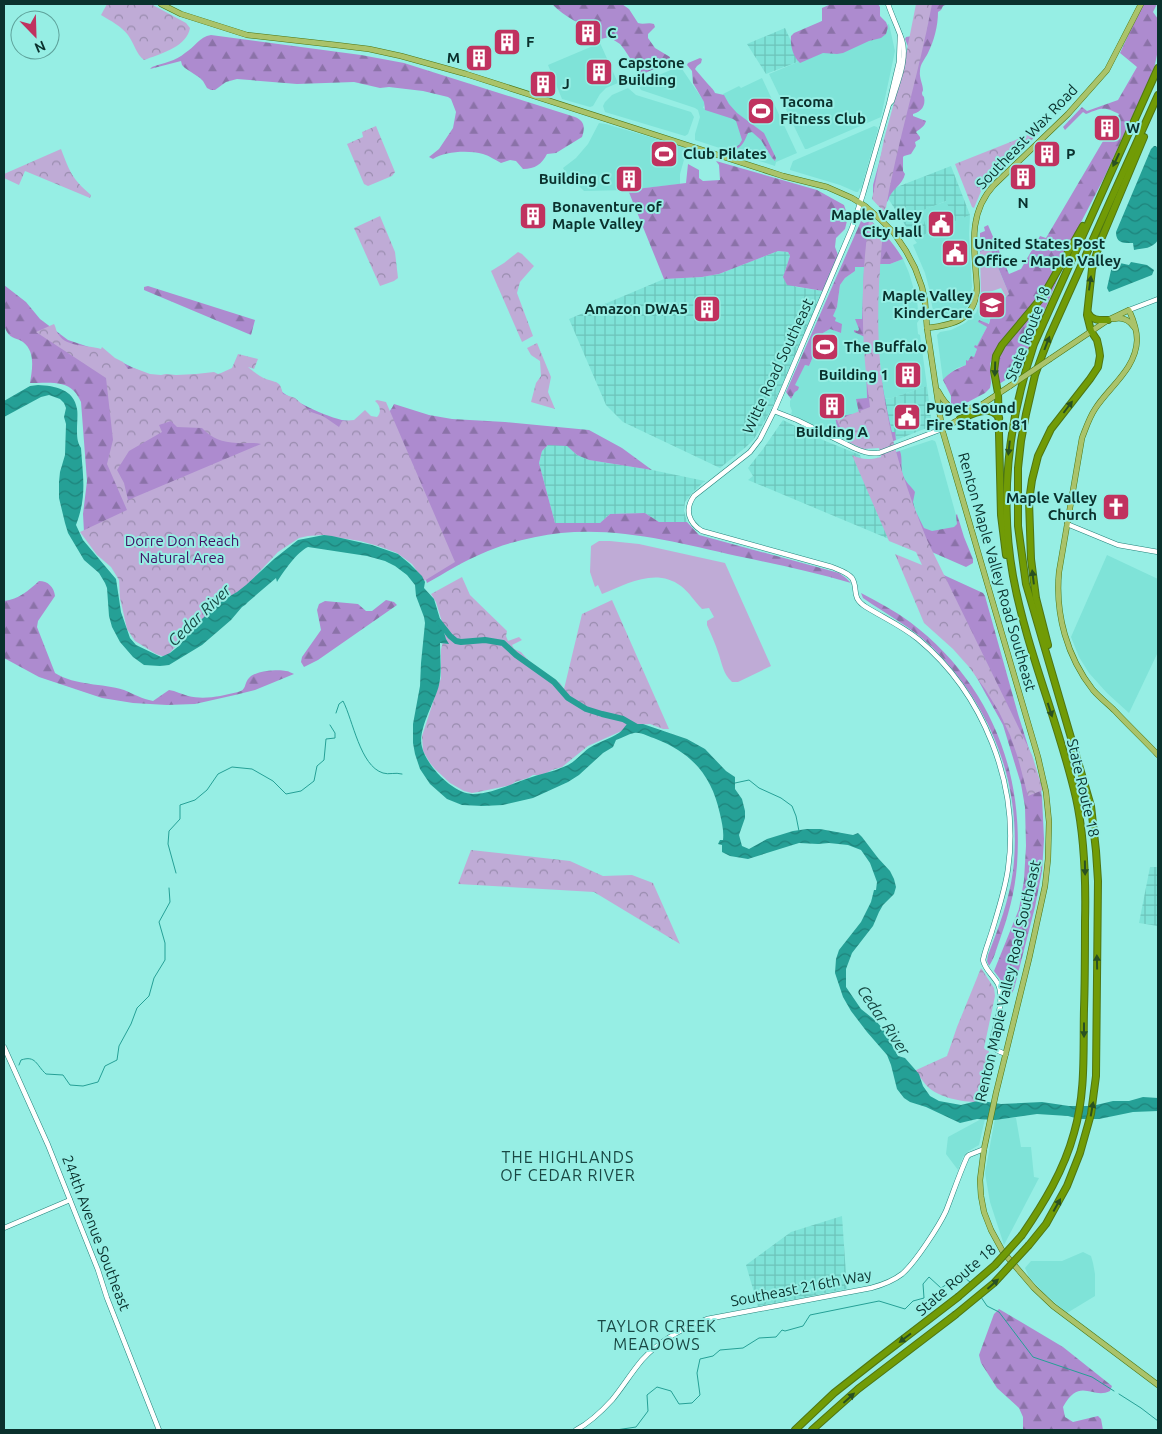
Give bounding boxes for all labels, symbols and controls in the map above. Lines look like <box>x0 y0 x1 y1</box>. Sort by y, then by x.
north arrow <box>10 10 60 60</box>
building icon: C <box>573 18 603 48</box>
place label: C <box>607 24 617 41</box>
building icon: F <box>492 27 522 57</box>
place label: F <box>526 33 534 50</box>
text: N <box>32 38 48 56</box>
building icon: M <box>464 43 494 73</box>
place label: M <box>447 49 460 66</box>
place label: Capstone Building <box>618 54 685 88</box>
building icon: Capstone Building <box>584 57 614 87</box>
building icon: J <box>528 69 558 99</box>
place label: J <box>562 75 570 92</box>
street label: Southeast Wax Road <box>972 81 1081 192</box>
place label: Tacoma Fitness Club <box>780 93 866 127</box>
sports icon: Tacoma Fitness Club <box>746 96 776 126</box>
building icon: W <box>1092 113 1122 143</box>
place label: W <box>1126 119 1140 136</box>
sports icon: Club Pilates <box>649 139 679 169</box>
building icon: P <box>1032 139 1062 169</box>
place label: Club Pilates <box>683 145 767 162</box>
place label: P <box>1066 145 1076 162</box>
one-way arrow <box>1112 153 1120 167</box>
building icon: N <box>1008 162 1038 192</box>
building icon: Building C <box>614 164 644 194</box>
place label: Building C <box>539 170 610 187</box>
place label: N <box>1017 194 1029 211</box>
place label: Bonaventure of Maple Valley <box>552 198 663 232</box>
building icon: Bonaventure of Maple Valley <box>518 201 548 231</box>
place label: Maple Valley City Hall <box>831 206 922 240</box>
public building icon: Maple Valley City Hall <box>926 209 956 239</box>
place label: United States Post Office - Maple Valley <box>974 235 1121 269</box>
public building icon: United States Post Office - Maple Valley <box>940 238 970 268</box>
one-way arrow <box>1087 275 1095 291</box>
street label: State Route 18 <box>1002 284 1053 384</box>
place label: Maple Valley KinderCare <box>882 287 973 321</box>
school or university icon: Maple Valley KinderCare <box>977 290 1007 320</box>
building icon: Amazon DWA5 <box>692 294 722 324</box>
street label: Witte Road Southeast <box>739 295 816 436</box>
place label: Amazon DWA5 <box>584 300 688 317</box>
sports icon: The Buffalo <box>810 332 840 362</box>
one-way arrow <box>1043 335 1051 350</box>
place label: The Buffalo <box>844 338 927 355</box>
building icon: Building 1 <box>893 360 923 390</box>
one-way arrow <box>990 361 998 377</box>
place label: Building 1 <box>819 366 889 383</box>
building icon: Building A <box>817 391 847 421</box>
place label: Puget Sound Fire Station 81 <box>926 399 1029 433</box>
one-way arrow <box>1063 400 1073 414</box>
public building icon: Puget Sound Fire Station 81 <box>892 402 922 432</box>
place label: Building A <box>796 423 869 440</box>
one-way arrow <box>1005 440 1013 456</box>
street label: Renton Maple Valley Road Southeast <box>955 450 1040 693</box>
place label: Maple Valley Church <box>1006 489 1097 523</box>
church icon: Maple Valley Church <box>1101 492 1131 522</box>
park label: Dorre Don Reach Natural Area <box>125 532 239 566</box>
one-way arrow <box>1029 568 1037 584</box>
water label: Cedar River <box>164 580 235 649</box>
one-way arrow <box>1047 702 1055 717</box>
street label: State Route 18 <box>1064 737 1103 839</box>
street label: Renton Maple Valley Road Southeast <box>971 858 1044 1104</box>
one-way arrow <box>1081 860 1089 876</box>
one-way arrow <box>1093 954 1101 970</box>
water label: Cedar River <box>854 982 914 1059</box>
one-way arrow <box>1080 1022 1088 1038</box>
one-way arrow <box>1088 1100 1096 1116</box>
district label: THE HIGHLANDS OF CEDAR RIVER <box>500 1148 636 1184</box>
street label: 244th Avenue Southeast <box>59 1153 134 1313</box>
one-way arrow <box>1053 1198 1061 1213</box>
street label: State Route 18 <box>912 1240 999 1319</box>
street label: Southeast 216th Way <box>729 1265 873 1310</box>
one-way arrow <box>986 1278 998 1290</box>
district label: TAYLOR CREEK MEADOWS <box>597 1317 717 1353</box>
one-way arrow <box>899 1332 912 1343</box>
one-way arrow <box>842 1392 855 1403</box>

